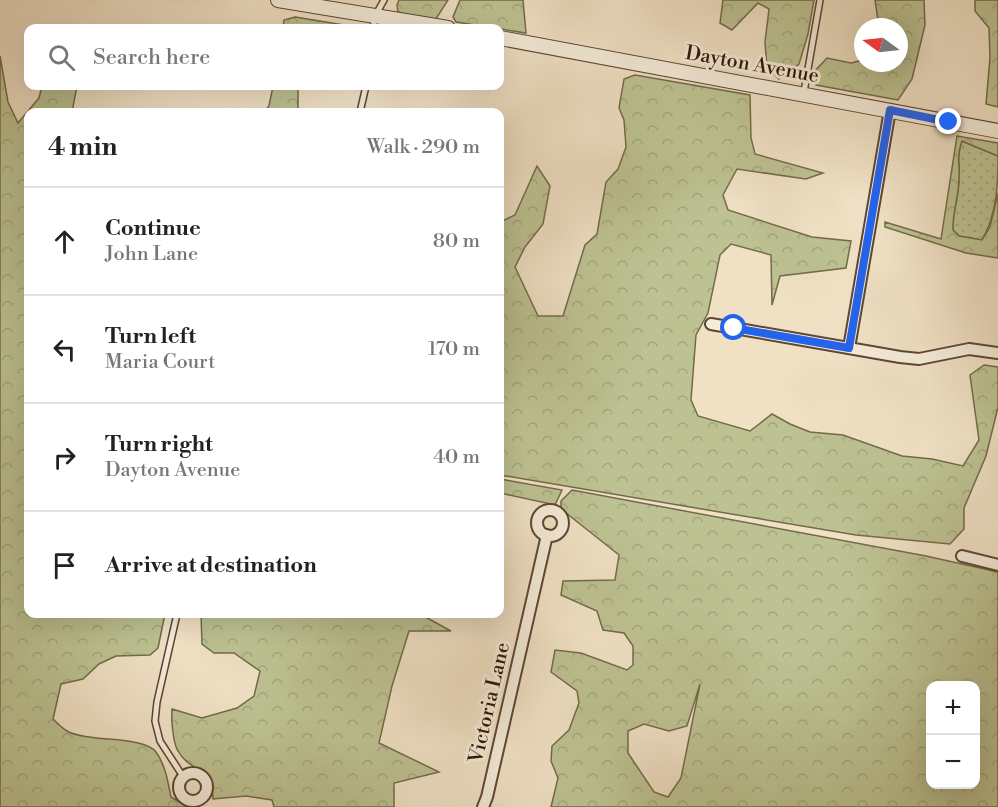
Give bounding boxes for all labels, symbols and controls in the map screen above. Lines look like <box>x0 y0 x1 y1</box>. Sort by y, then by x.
north arrow <box>854 18 908 72</box>
search box <box>24 24 504 90</box>
icon: search <box>45 41 78 74</box>
street label: Dayton Avenue <box>683 41 821 89</box>
text: Search here <box>93 44 210 71</box>
route end <box>935 108 961 134</box>
text: 4 min <box>48 131 118 163</box>
text: Walk · 290 m <box>367 135 480 160</box>
text: Continue <box>105 215 201 242</box>
icon: ahead <box>48 225 81 258</box>
text: 80 m <box>433 229 480 254</box>
text: John Lane <box>105 242 198 267</box>
route start <box>720 314 746 340</box>
text: Turn left <box>105 323 196 350</box>
icon: left <box>48 333 81 366</box>
text: 170 m <box>428 337 480 362</box>
text: Maria Court <box>105 350 215 375</box>
text: Turn right <box>105 431 213 458</box>
icon: right <box>48 441 81 474</box>
text: 40 m <box>433 445 480 470</box>
text: Dayton Avenue <box>105 458 240 483</box>
icon: arrive <box>48 549 81 582</box>
text: Arrive at destination <box>105 552 317 579</box>
street label: Victoria Lane <box>464 640 516 767</box>
map controls <box>926 681 980 789</box>
button: + <box>926 681 980 735</box>
button: − <box>926 735 980 789</box>

